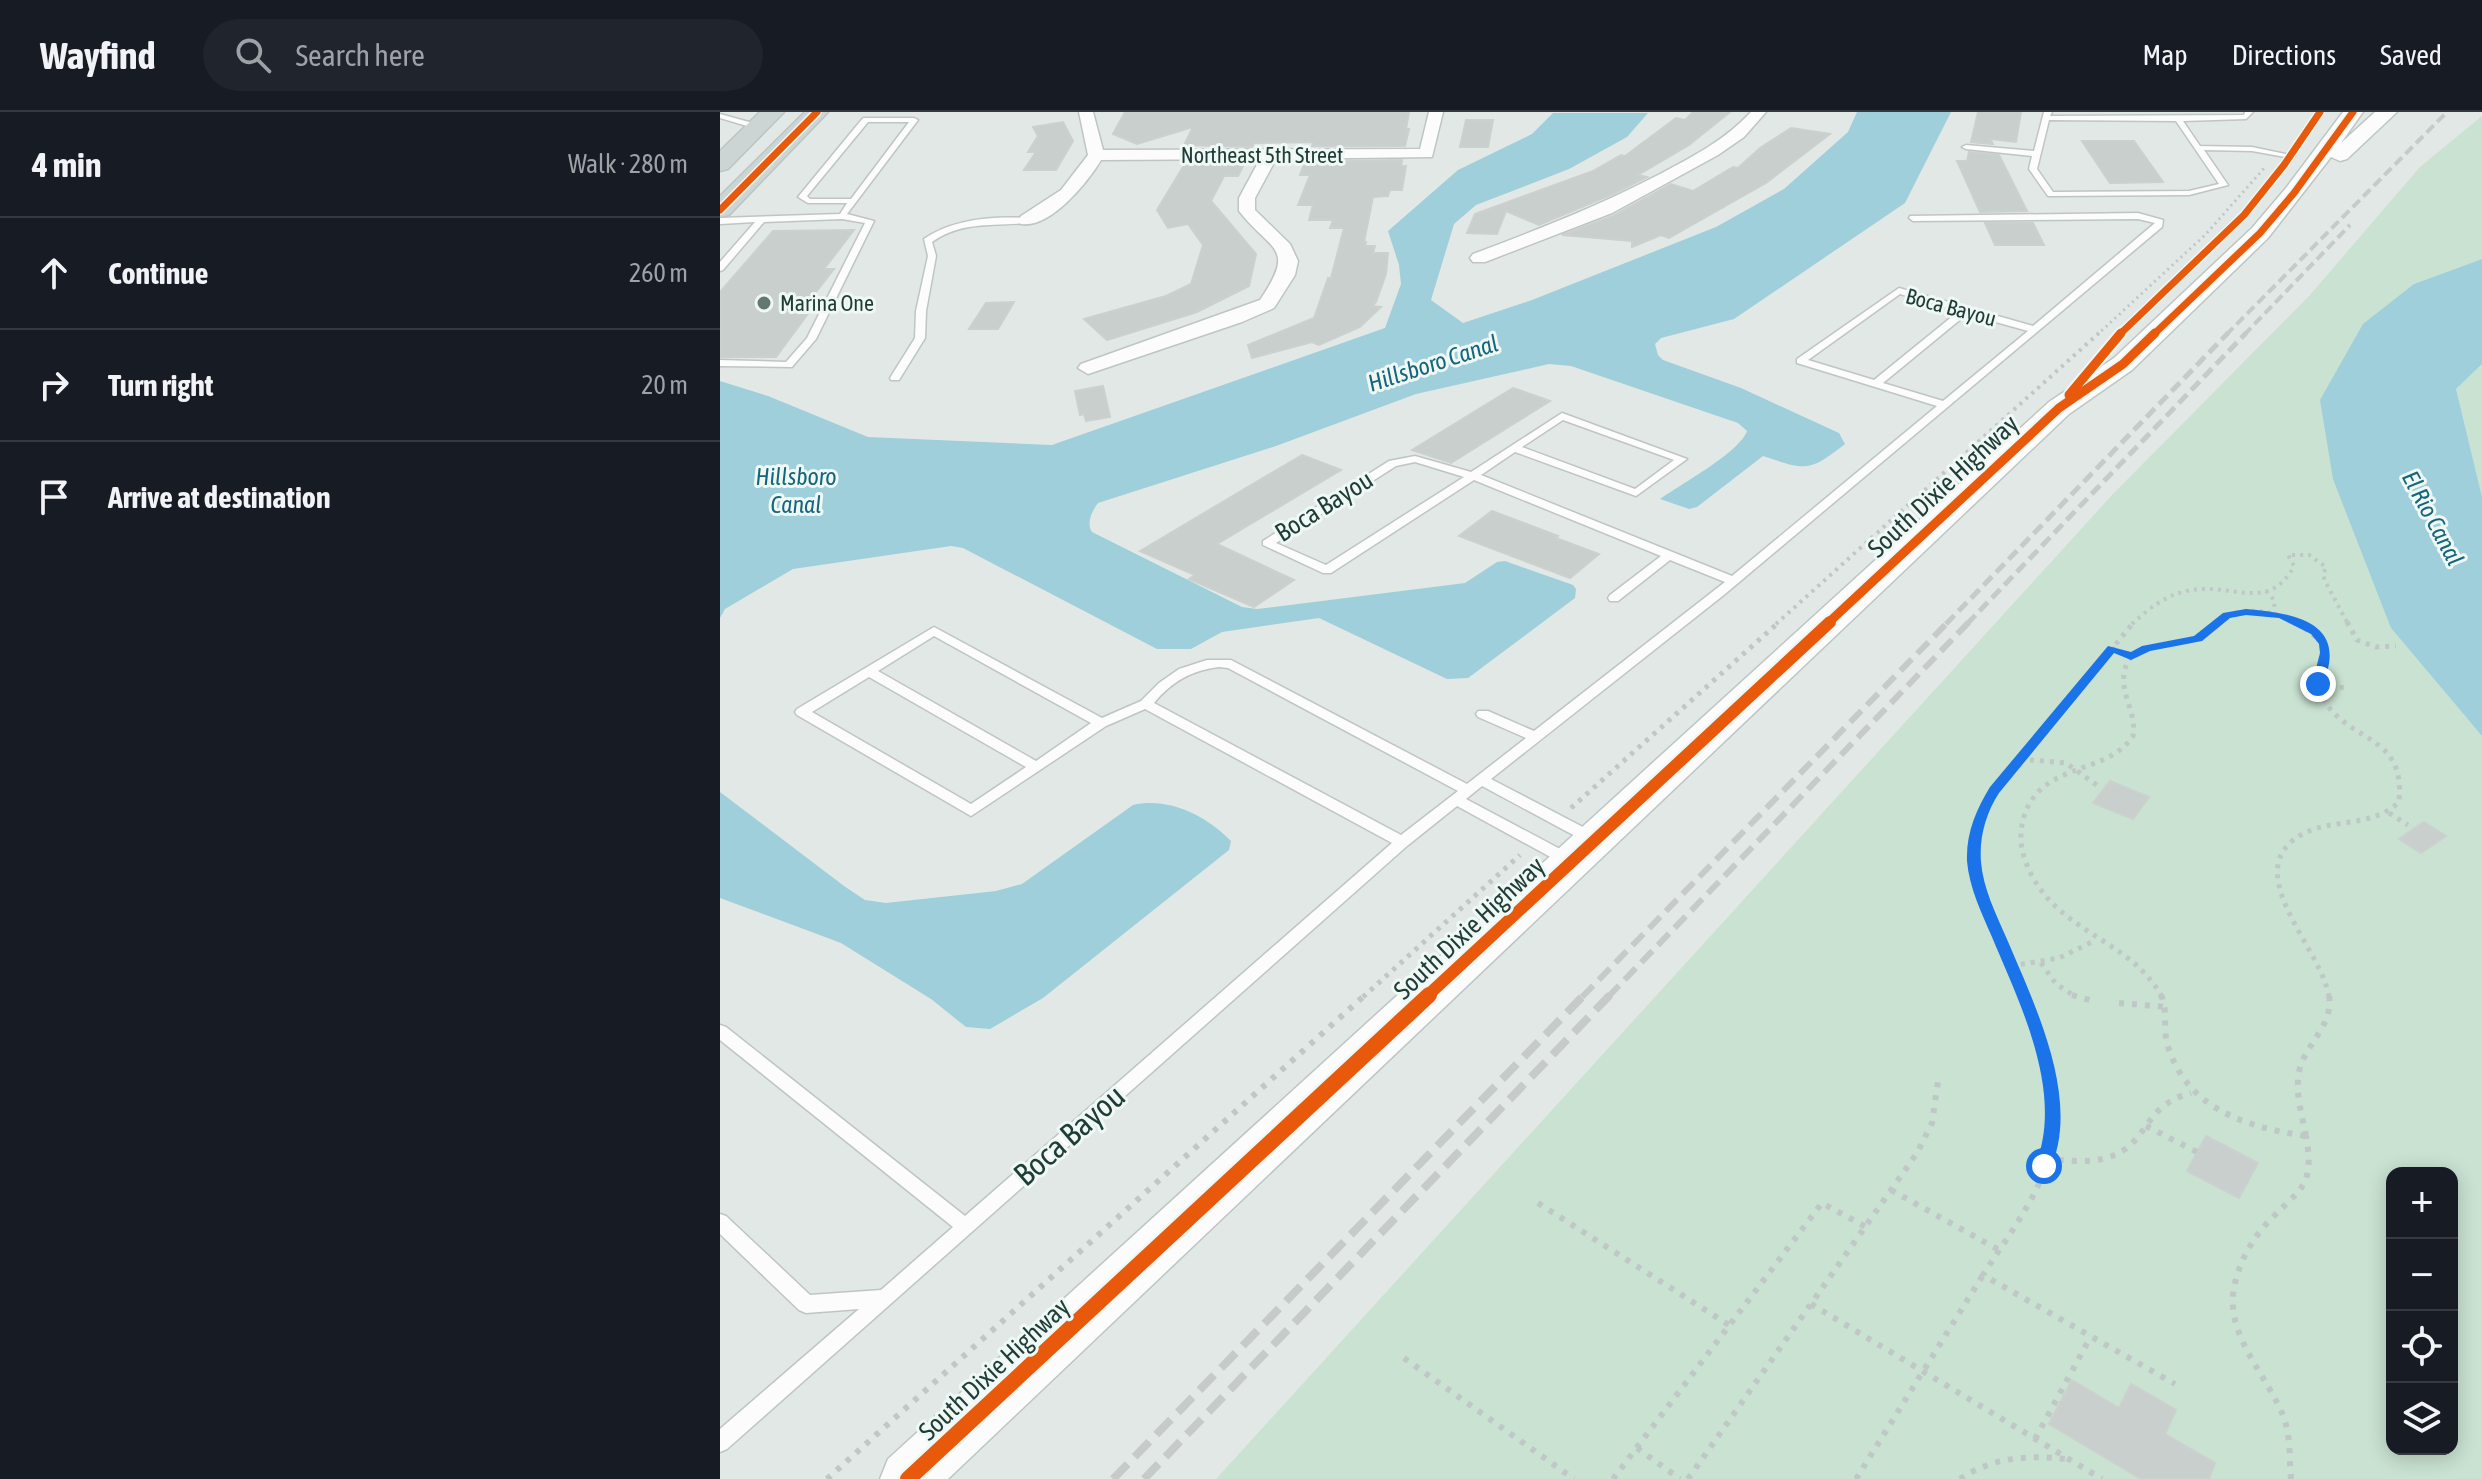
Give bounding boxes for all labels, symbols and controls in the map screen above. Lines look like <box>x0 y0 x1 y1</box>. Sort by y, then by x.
search box <box>203 19 763 91</box>
icon: search <box>231 33 275 77</box>
text: Wayfind <box>40 34 155 77</box>
text: Search here <box>295 38 425 72</box>
text: Map <box>2143 39 2188 71</box>
text: Directions <box>2232 39 2336 71</box>
text: Saved <box>2380 39 2442 71</box>
street label: Northeast 5th Street <box>1181 142 1343 168</box>
text: 4 min <box>32 145 101 184</box>
text: Walk · 280 m <box>568 149 688 179</box>
icon: ahead <box>32 251 76 295</box>
text: Continue <box>108 256 208 290</box>
text: 260 m <box>629 258 688 288</box>
street label: Boca Bayou <box>1903 282 1999 332</box>
place label: Marina One <box>780 290 874 316</box>
marker: Marina One <box>755 294 773 312</box>
water label: Hillsboro Canal <box>1364 329 1502 397</box>
icon: right <box>32 363 76 407</box>
text: Turn right <box>108 368 214 402</box>
text: 20 m <box>641 370 688 400</box>
street label: South Dixie Highway <box>1862 408 2025 563</box>
water label: Hillsboro Canal <box>756 463 836 518</box>
street label: Boca Bayou <box>1270 464 1378 548</box>
water label: El Rio Canal <box>2397 466 2469 570</box>
icon: arrive <box>32 475 76 519</box>
text: Arrive at destination <box>108 480 330 514</box>
route end <box>2300 666 2336 702</box>
street label: South Dixie Highway <box>1388 850 1551 1005</box>
street label: Boca Bayou <box>1006 1077 1132 1193</box>
route start <box>2026 1148 2062 1184</box>
map controls <box>2386 1167 2458 1455</box>
button: + <box>2386 1167 2458 1239</box>
button: − <box>2386 1239 2458 1311</box>
street label: South Dixie Highway <box>913 1291 1076 1446</box>
button: locate <box>2386 1311 2458 1383</box>
button: layers <box>2386 1383 2458 1455</box>

